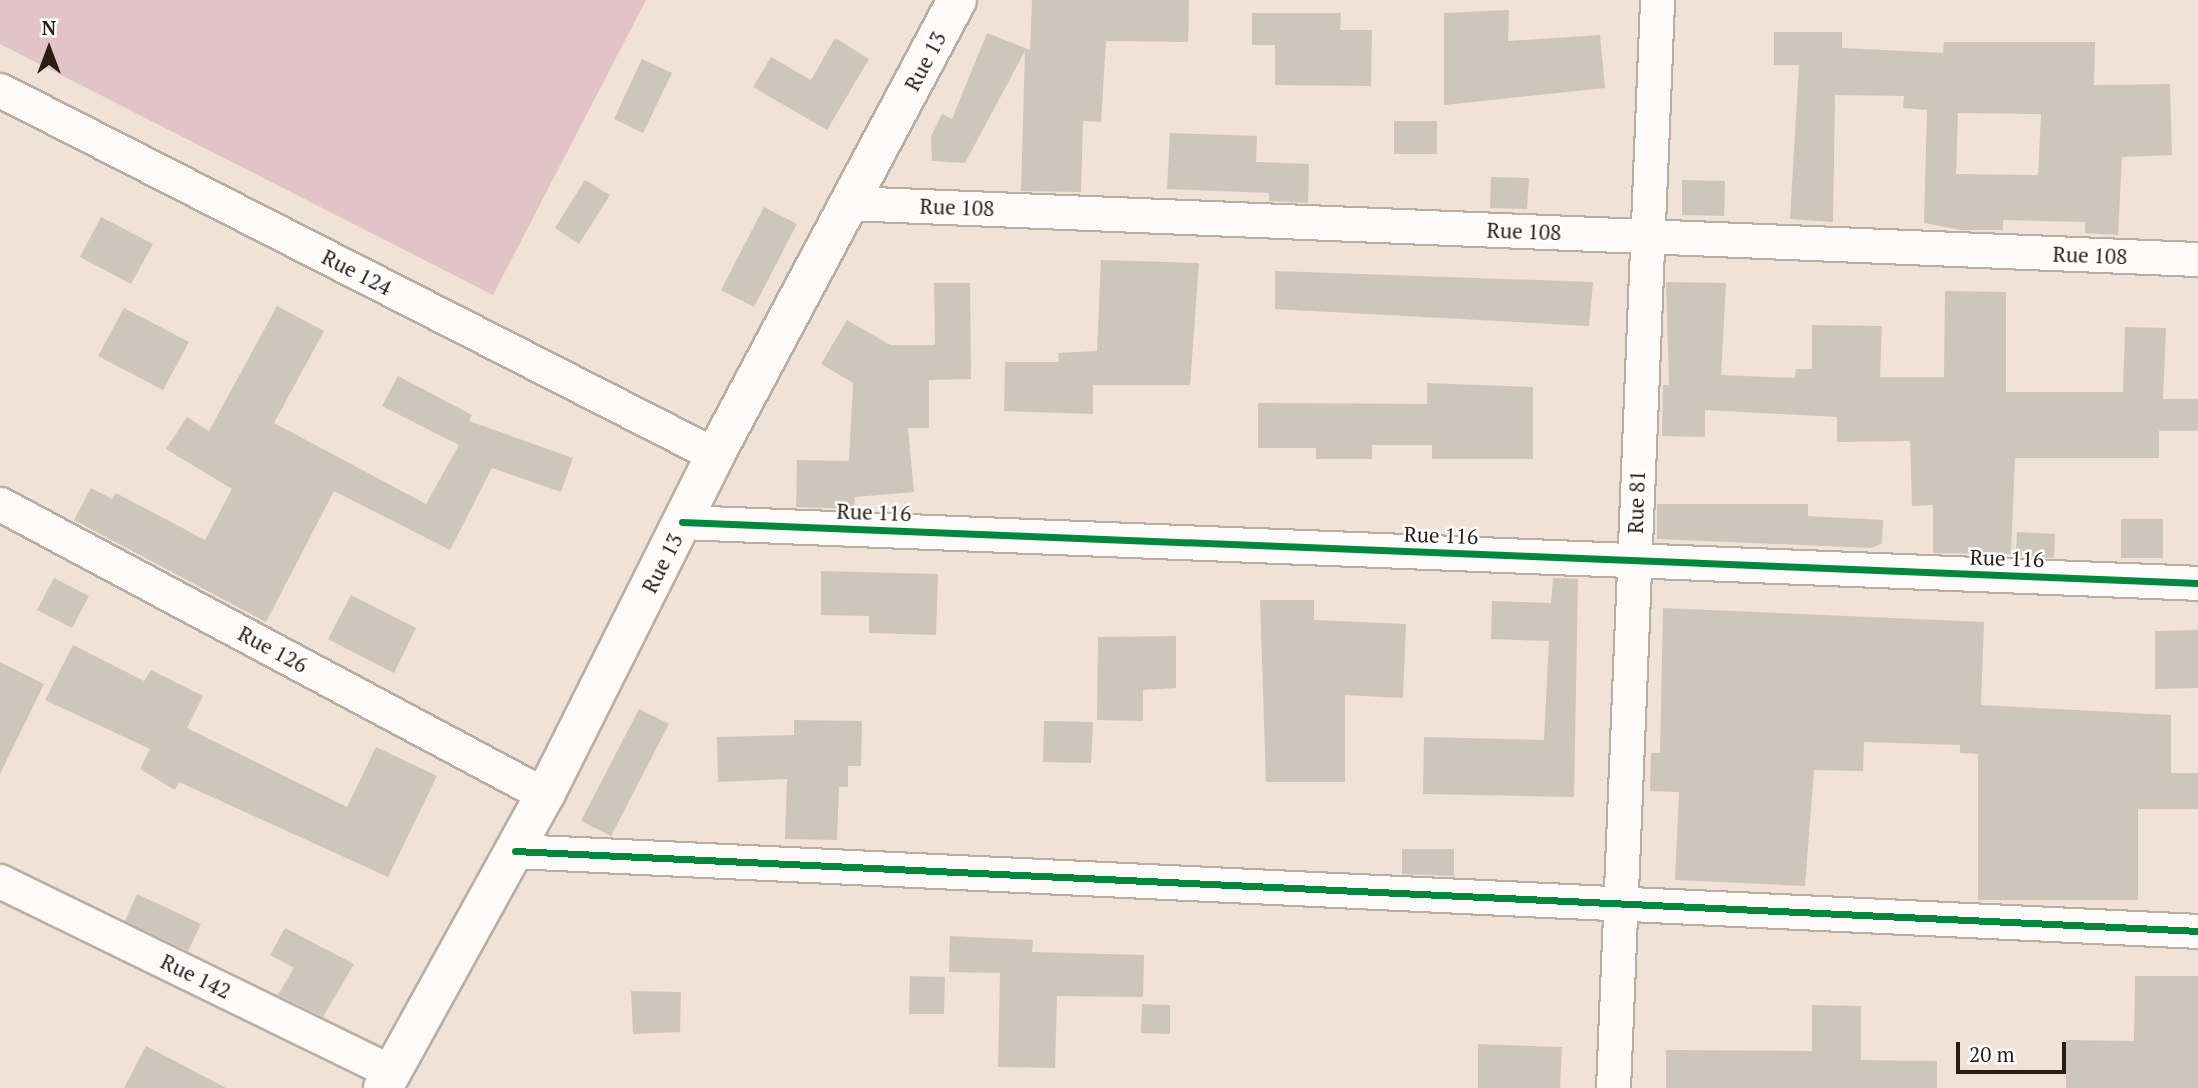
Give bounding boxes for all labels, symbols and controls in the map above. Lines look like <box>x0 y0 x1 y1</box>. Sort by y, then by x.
north arrow <box>14 14 84 84</box>
text: N <box>42 15 56 40</box>
street label: Rue 13 <box>899 27 951 95</box>
street label: Rue 108 <box>919 193 995 221</box>
street label: Rue 108 <box>1486 217 1562 245</box>
street label: Rue 108 <box>2052 241 2128 269</box>
street label: Rue 124 <box>318 244 396 300</box>
street label: Rue 81 <box>1622 470 1650 534</box>
street label: Rue 116 <box>836 498 912 526</box>
street label: Rue 116 <box>1403 521 1479 549</box>
street label: Rue 13 <box>636 529 688 597</box>
street label: Rue 116 <box>1969 544 2045 572</box>
street label: Rue 126 <box>234 620 312 678</box>
street label: Rue 142 <box>157 948 235 1004</box>
scale bar <box>1960 1028 2070 1072</box>
text: 20 m <box>1969 1040 2015 1068</box>

